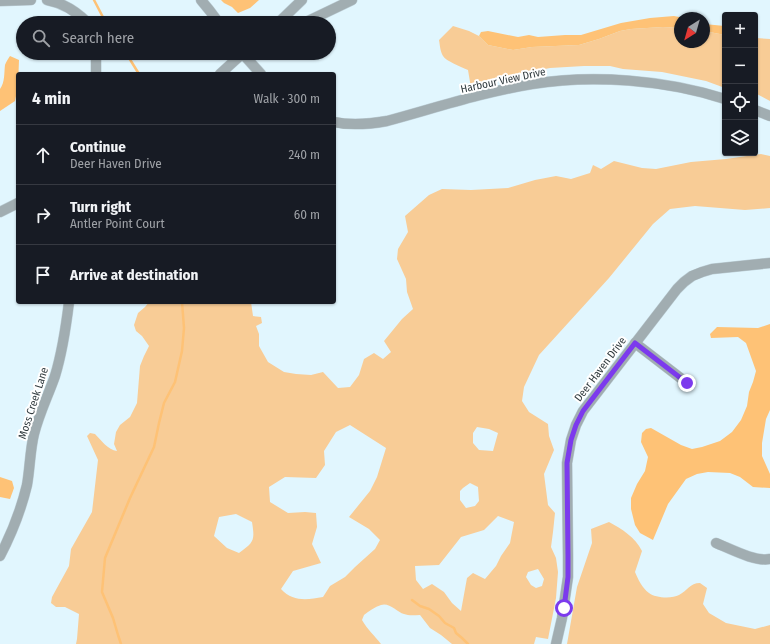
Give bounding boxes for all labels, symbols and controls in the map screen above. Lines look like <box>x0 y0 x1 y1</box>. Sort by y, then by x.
north arrow <box>674 12 710 48</box>
map controls <box>722 12 758 156</box>
button: + <box>722 12 758 48</box>
search box <box>16 16 336 60</box>
icon: search <box>30 27 52 49</box>
text: Search here <box>62 29 134 47</box>
button: − <box>722 48 758 84</box>
street label: Harbour View Drive <box>459 65 547 96</box>
button: locate <box>722 84 758 120</box>
text: 4 min <box>32 88 71 109</box>
text: Walk · 300 m <box>254 91 320 106</box>
button: layers <box>722 120 758 156</box>
text: Continue <box>70 138 126 156</box>
icon: ahead <box>32 144 54 166</box>
text: 240 m <box>288 147 320 162</box>
text: Deer Haven Drive <box>70 156 162 171</box>
text: Turn right <box>70 198 131 216</box>
icon: right <box>32 204 54 226</box>
text: 60 m <box>294 207 320 222</box>
text: Antler Point Court <box>70 216 165 231</box>
icon: arrive <box>32 264 54 286</box>
text: Arrive at destination <box>70 266 198 284</box>
street label: Deer Haven Drive <box>572 334 629 404</box>
street label: Moss Creek Lane <box>16 366 51 441</box>
route end <box>678 374 696 392</box>
route start <box>555 599 573 617</box>

